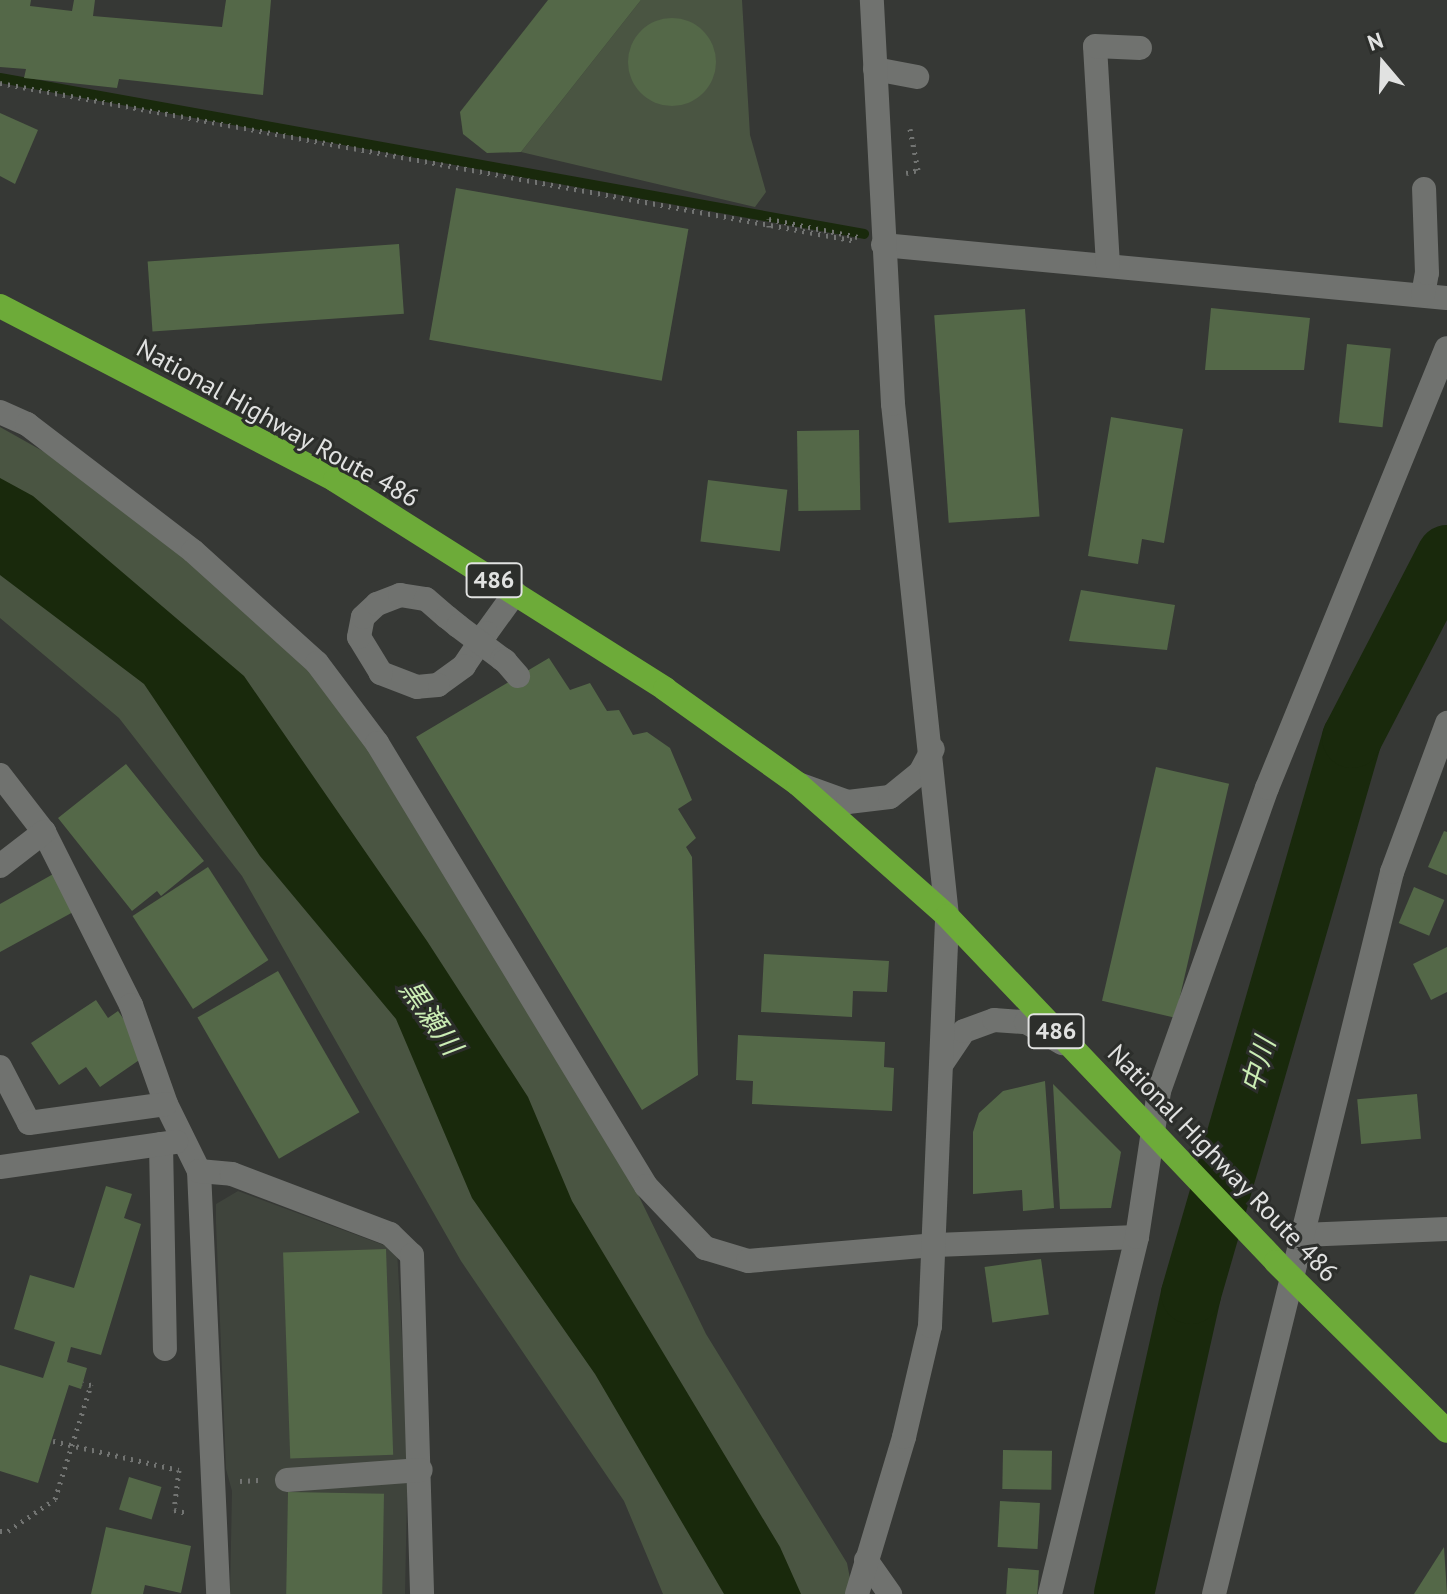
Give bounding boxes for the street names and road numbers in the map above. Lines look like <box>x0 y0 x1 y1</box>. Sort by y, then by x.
street label: National Highway Route 486 <box>131 332 425 514</box>
road number: 486 <box>464 560 524 600</box>
road number: 486 <box>1026 1011 1086 1051</box>
street label: National Highway Route 486 <box>1101 1037 1345 1289</box>

